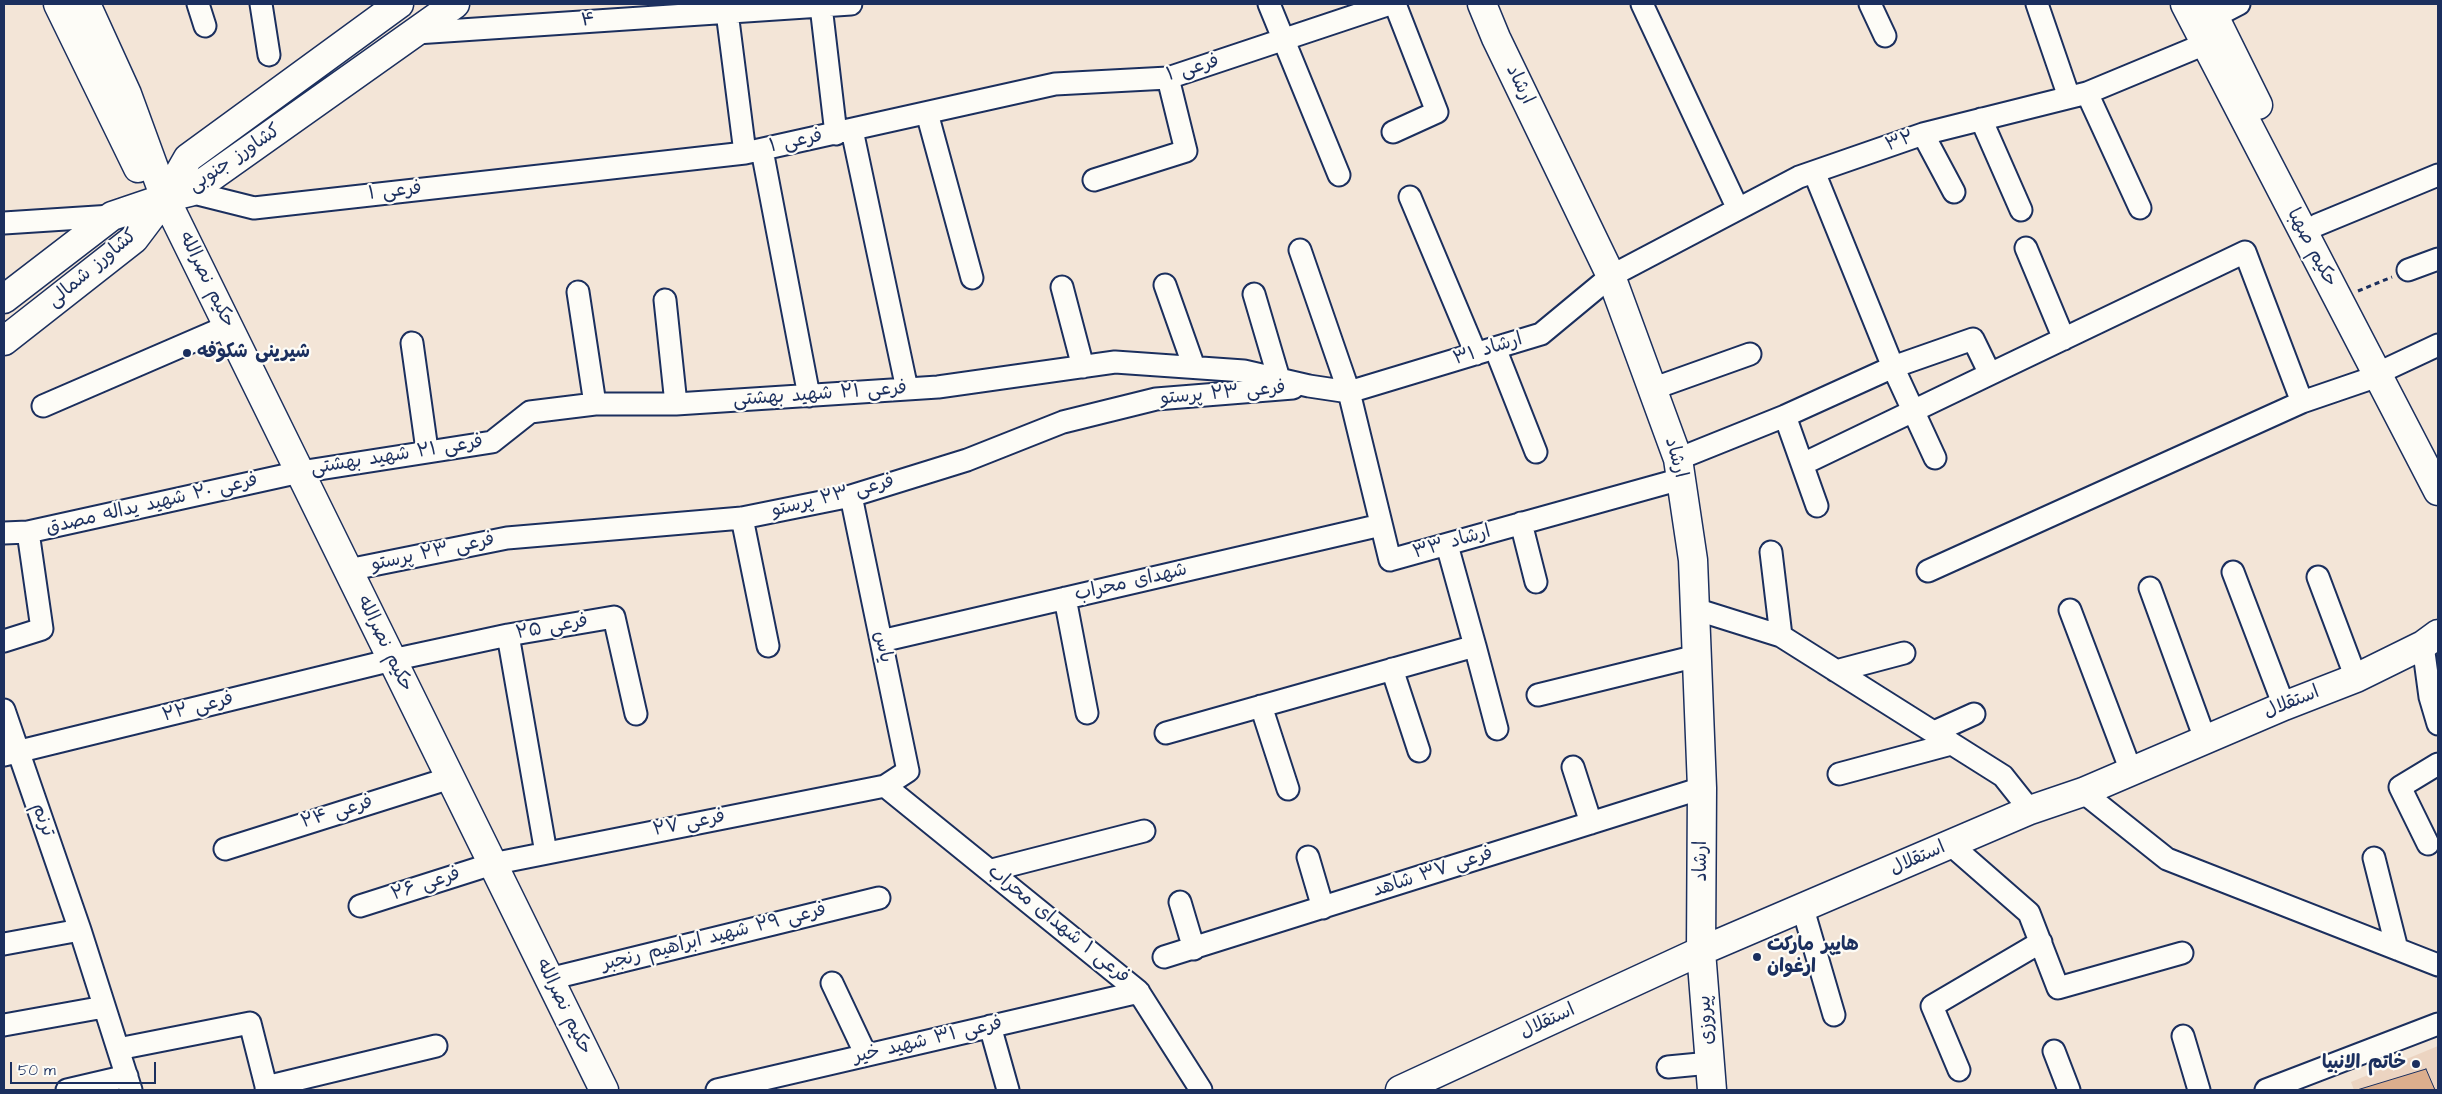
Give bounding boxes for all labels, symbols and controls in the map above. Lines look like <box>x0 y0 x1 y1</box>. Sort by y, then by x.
street label: ۴ <box>580 9 596 33</box>
street label: فرعی ۱ <box>1164 51 1222 87</box>
street label: ارشاد <box>1500 62 1538 108</box>
street label: کشاورز جنوبی <box>185 120 285 198</box>
street label: فرعی ۱ <box>767 125 825 159</box>
street label: ۳۲ <box>1883 127 1917 157</box>
street label: فرعی ۱ <box>367 178 423 206</box>
street label: حکیم صهبا <box>2281 205 2341 291</box>
street label: کشاورز شمالی <box>44 225 142 313</box>
street label: حکیم نصرالله <box>173 228 239 332</box>
street label: ارشاد ۳۱ <box>1451 329 1525 371</box>
place label: شیرینی شکوفه <box>197 342 310 364</box>
marker: شیرینی شکوفه <box>181 347 193 359</box>
street label: فرعی ۲۳ پرستو <box>1159 377 1287 411</box>
street label: فرعی ۲۱ شهید بهشتی <box>732 378 908 412</box>
street label: فرعی ۲۱ شهید بهشتی <box>309 431 485 481</box>
street label: ارشاد <box>1659 435 1691 481</box>
street label: فرعی ۲۰ شهید یداله مصدق <box>44 470 260 540</box>
street label: فرعی ۲۳ پرستو <box>769 471 897 523</box>
street label: ارشاد ۳۳ <box>1411 521 1493 565</box>
street label: فرعی ۲۳ پرستو <box>369 529 497 577</box>
street label: شهدای محراب <box>1072 559 1190 607</box>
street label: حکیم نصرالله <box>351 592 417 696</box>
street label: فرعی ۲۵ <box>514 610 590 646</box>
street label: یاس <box>868 629 896 665</box>
street label: استقلال <box>2261 682 2323 724</box>
street label: فرعی ۲۲ <box>160 688 236 728</box>
street label: فرعی ۲۴ <box>298 791 376 835</box>
street label: ترنم <box>26 800 58 840</box>
street label: فرعی ۲۷ <box>651 806 727 842</box>
street label: استقلال <box>1887 837 1949 881</box>
street label: ارشاد <box>1691 841 1713 881</box>
street label: فرعی ۳۷ شاهد <box>1370 843 1496 903</box>
street label: فرعی ۱ شهدای محراب <box>982 861 1134 989</box>
street label: فرعی ۲۶ <box>389 863 463 907</box>
street label: فرعی ۲۹ شهید ابراهیم رنجبر <box>599 899 829 977</box>
place label: هایپر مارکت ارغوان <box>1767 935 1859 979</box>
marker: هایپر مارکت ارغوان <box>1751 951 1763 963</box>
street label: حکیم نصرالله <box>530 955 596 1059</box>
street label: پیروزی <box>1694 994 1720 1046</box>
street label: استقلال <box>1517 999 1579 1045</box>
street label: فرعی ۳۱ شهید خیر <box>851 1013 1005 1069</box>
scale bar <box>12 1052 159 1084</box>
place label: خاتم الانبیا <box>2322 1053 2406 1075</box>
marker: خاتم الانبیا <box>2410 1058 2422 1070</box>
text: 50 m <box>18 1060 56 1081</box>

